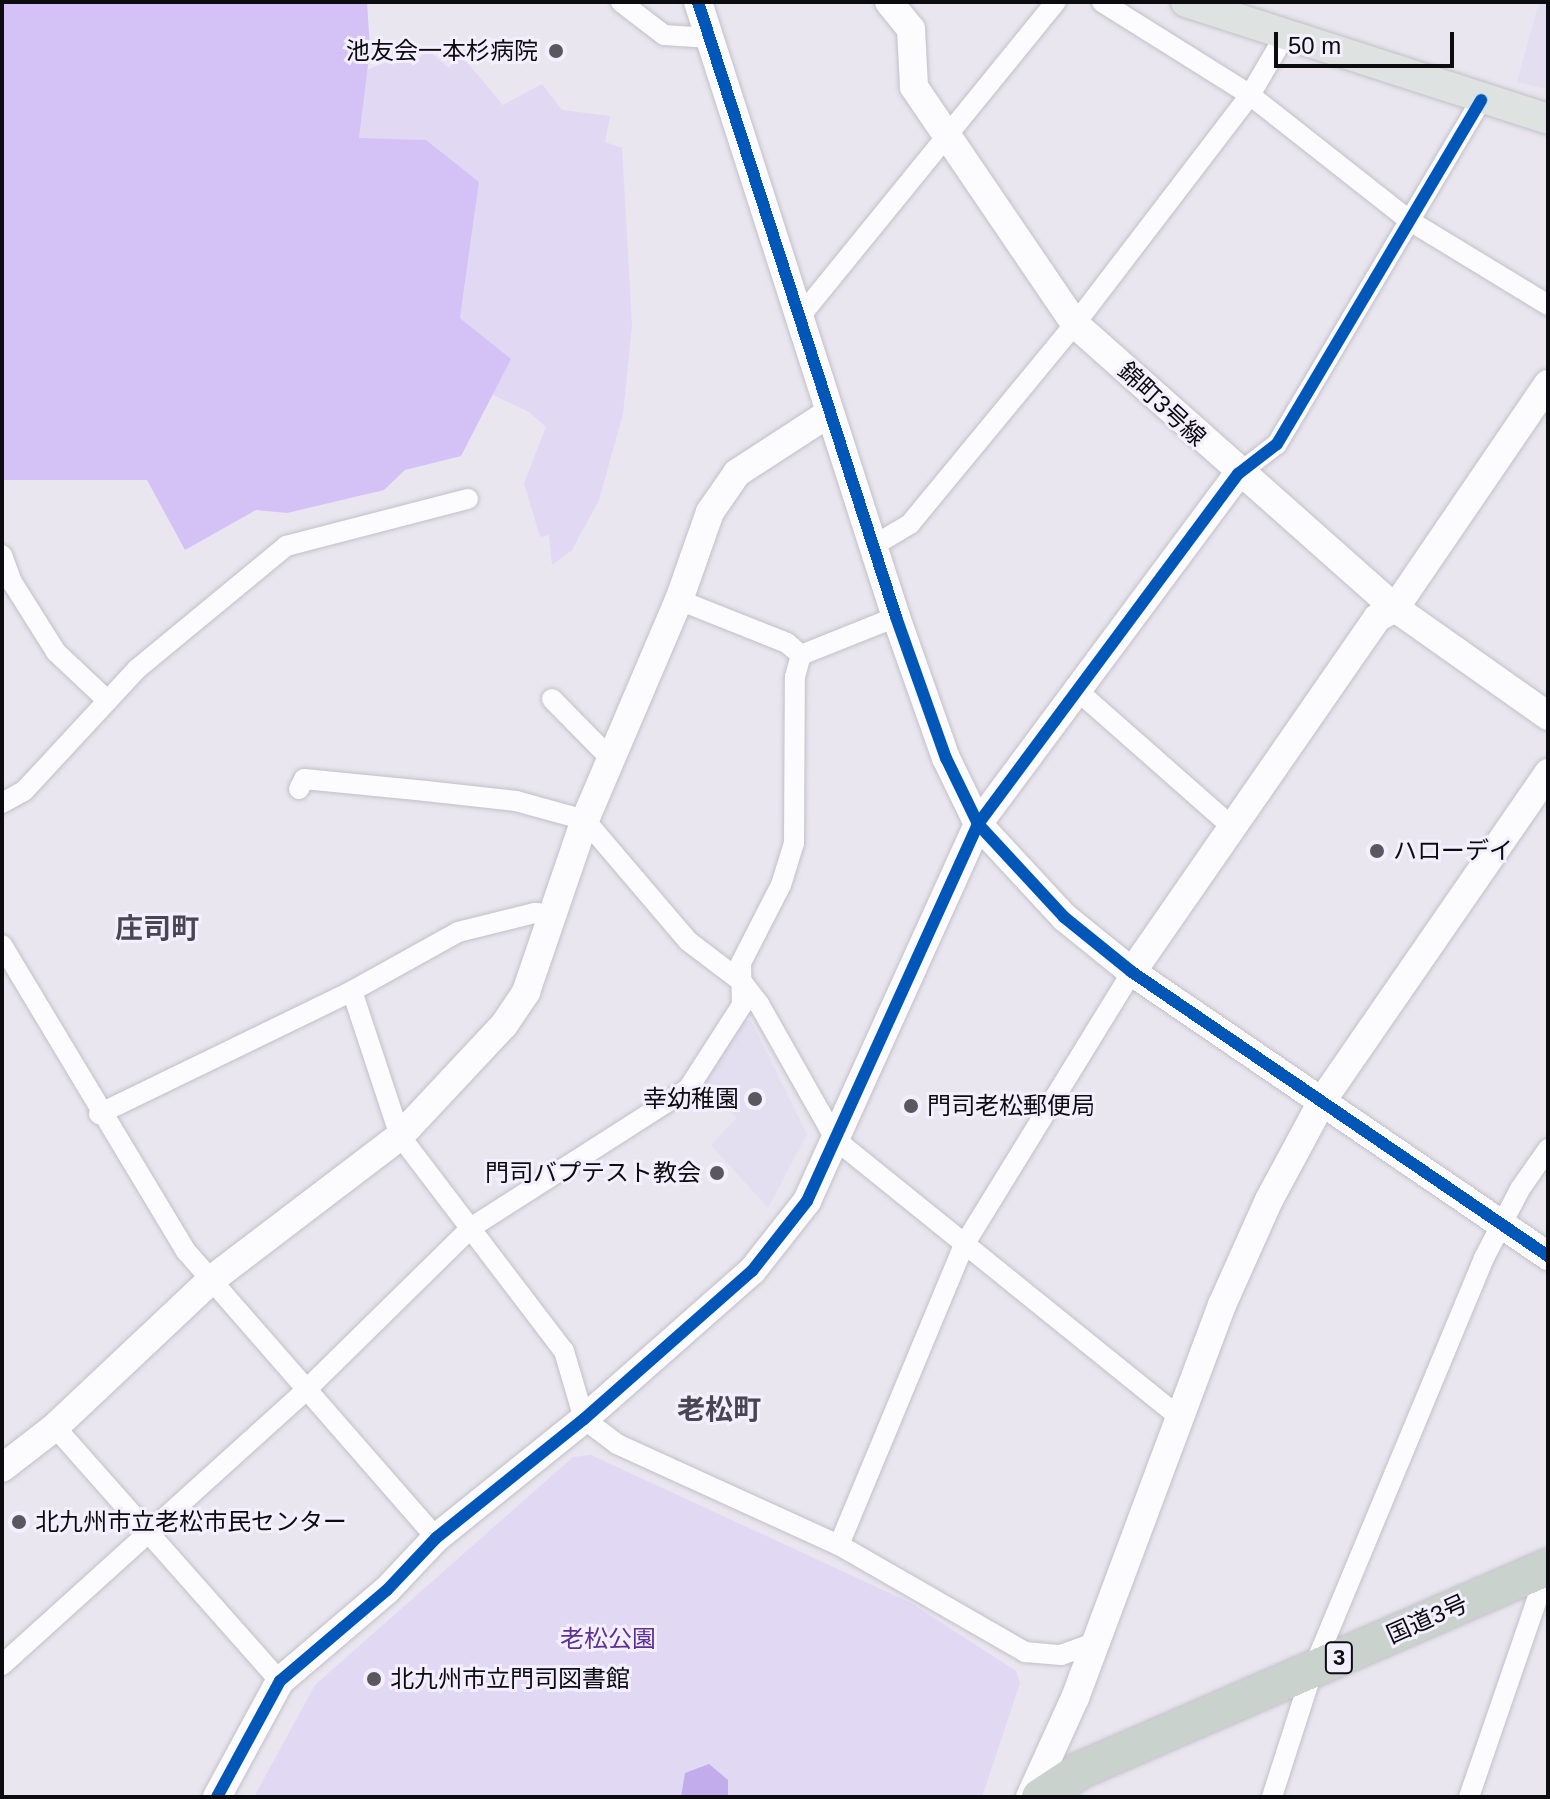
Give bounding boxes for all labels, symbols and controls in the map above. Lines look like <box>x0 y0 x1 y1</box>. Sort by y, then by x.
scale bar <box>1278 16 1458 66</box>
text: 50 m <box>1288 32 1341 59</box>
place label: 池友会一本杉病院 <box>346 37 538 65</box>
marker: 池友会一本杉病院 <box>545 40 567 62</box>
street label: 錦町3号線 <box>1112 356 1212 452</box>
place label: ハローデイ <box>1393 837 1513 865</box>
marker: ハローデイ <box>1368 842 1386 860</box>
district label: 庄司町 <box>115 912 199 946</box>
place label: 幸幼稚園 <box>643 1085 739 1113</box>
marker: 幸幼稚園 <box>746 1090 764 1108</box>
place label: 門司老松郵便局 <box>927 1092 1095 1120</box>
marker: 門司老松郵便局 <box>902 1097 920 1115</box>
place label: 門司バプテスト教会 <box>485 1159 701 1187</box>
marker: 門司バプテスト教会 <box>708 1164 726 1182</box>
district label: 老松町 <box>677 1393 761 1427</box>
place label: 北九州市立老松市民センター <box>35 1508 347 1536</box>
marker: 北九州市立老松市民センター <box>10 1513 28 1531</box>
street label: 国道3号 <box>1382 1588 1472 1650</box>
park label: 老松公園 <box>560 1625 656 1653</box>
road number: 3 <box>1323 1640 1355 1676</box>
place label: 北九州市立門司図書館 <box>390 1665 630 1693</box>
marker: 北九州市立門司図書館 <box>365 1670 383 1688</box>

